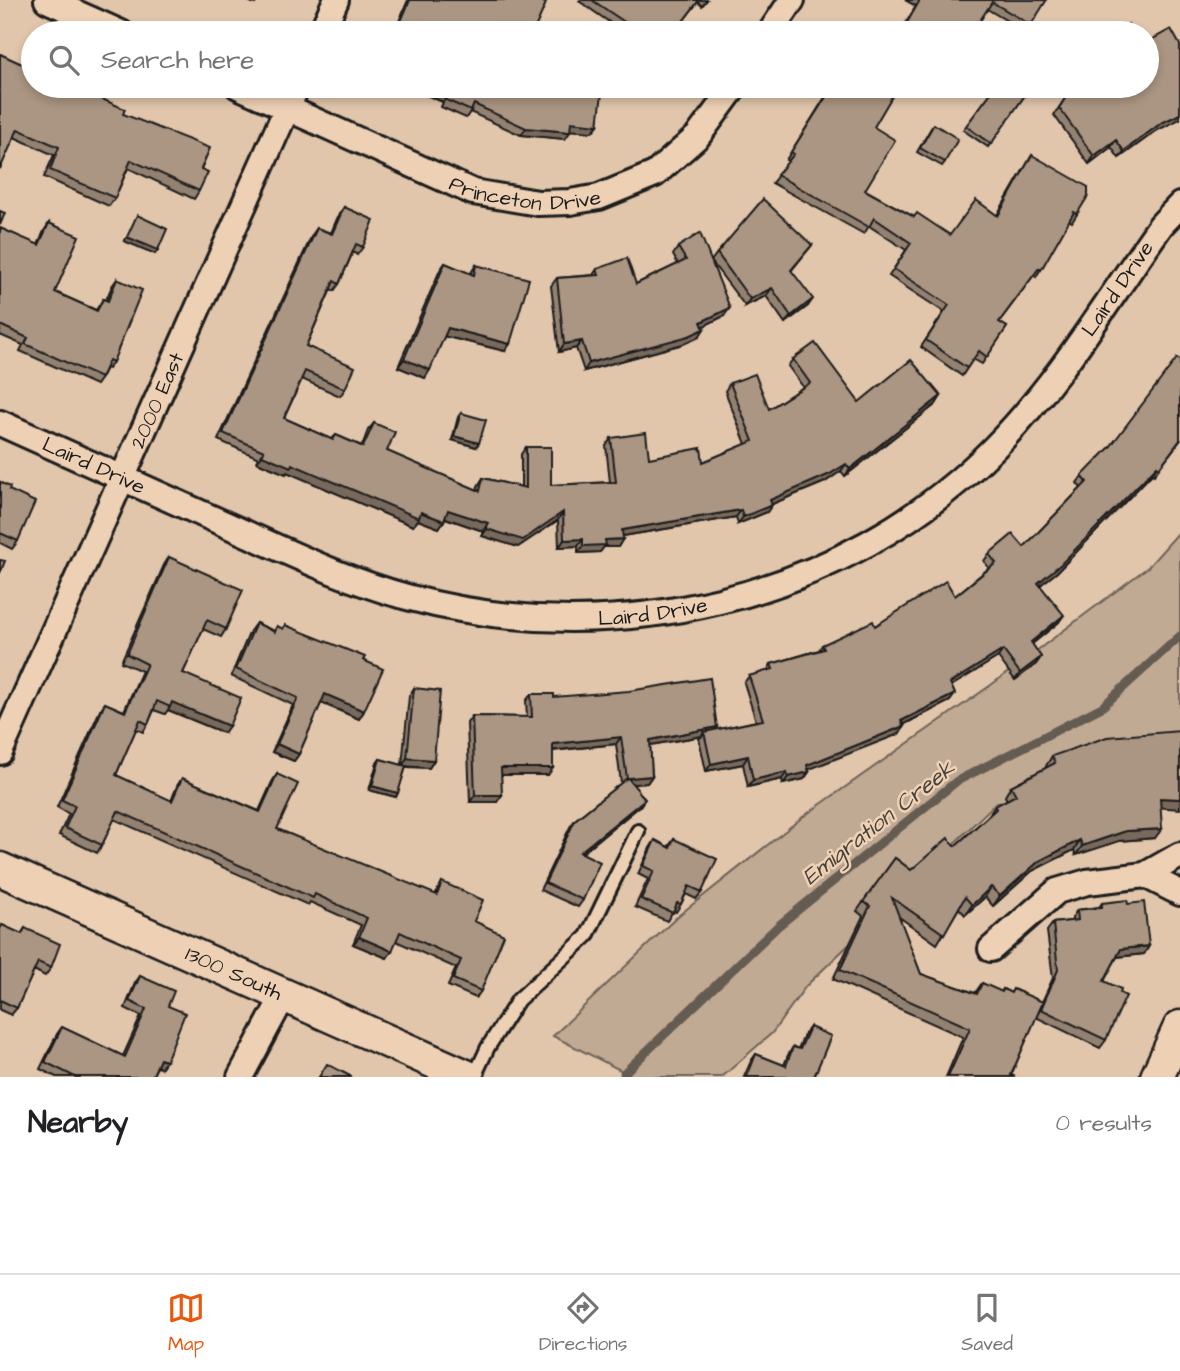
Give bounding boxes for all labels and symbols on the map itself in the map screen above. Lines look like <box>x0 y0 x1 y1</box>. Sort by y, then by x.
street label: Princeton Drive <box>445 169 603 218</box>
street label: Laird Drive <box>1075 235 1161 342</box>
street label: 2000 East <box>123 347 192 453</box>
street label: Laird Drive <box>38 430 150 501</box>
street label: Laird Drive <box>597 590 710 633</box>
water label: Emigration Creek <box>796 752 963 893</box>
street label: 1300 South <box>181 939 287 1008</box>

